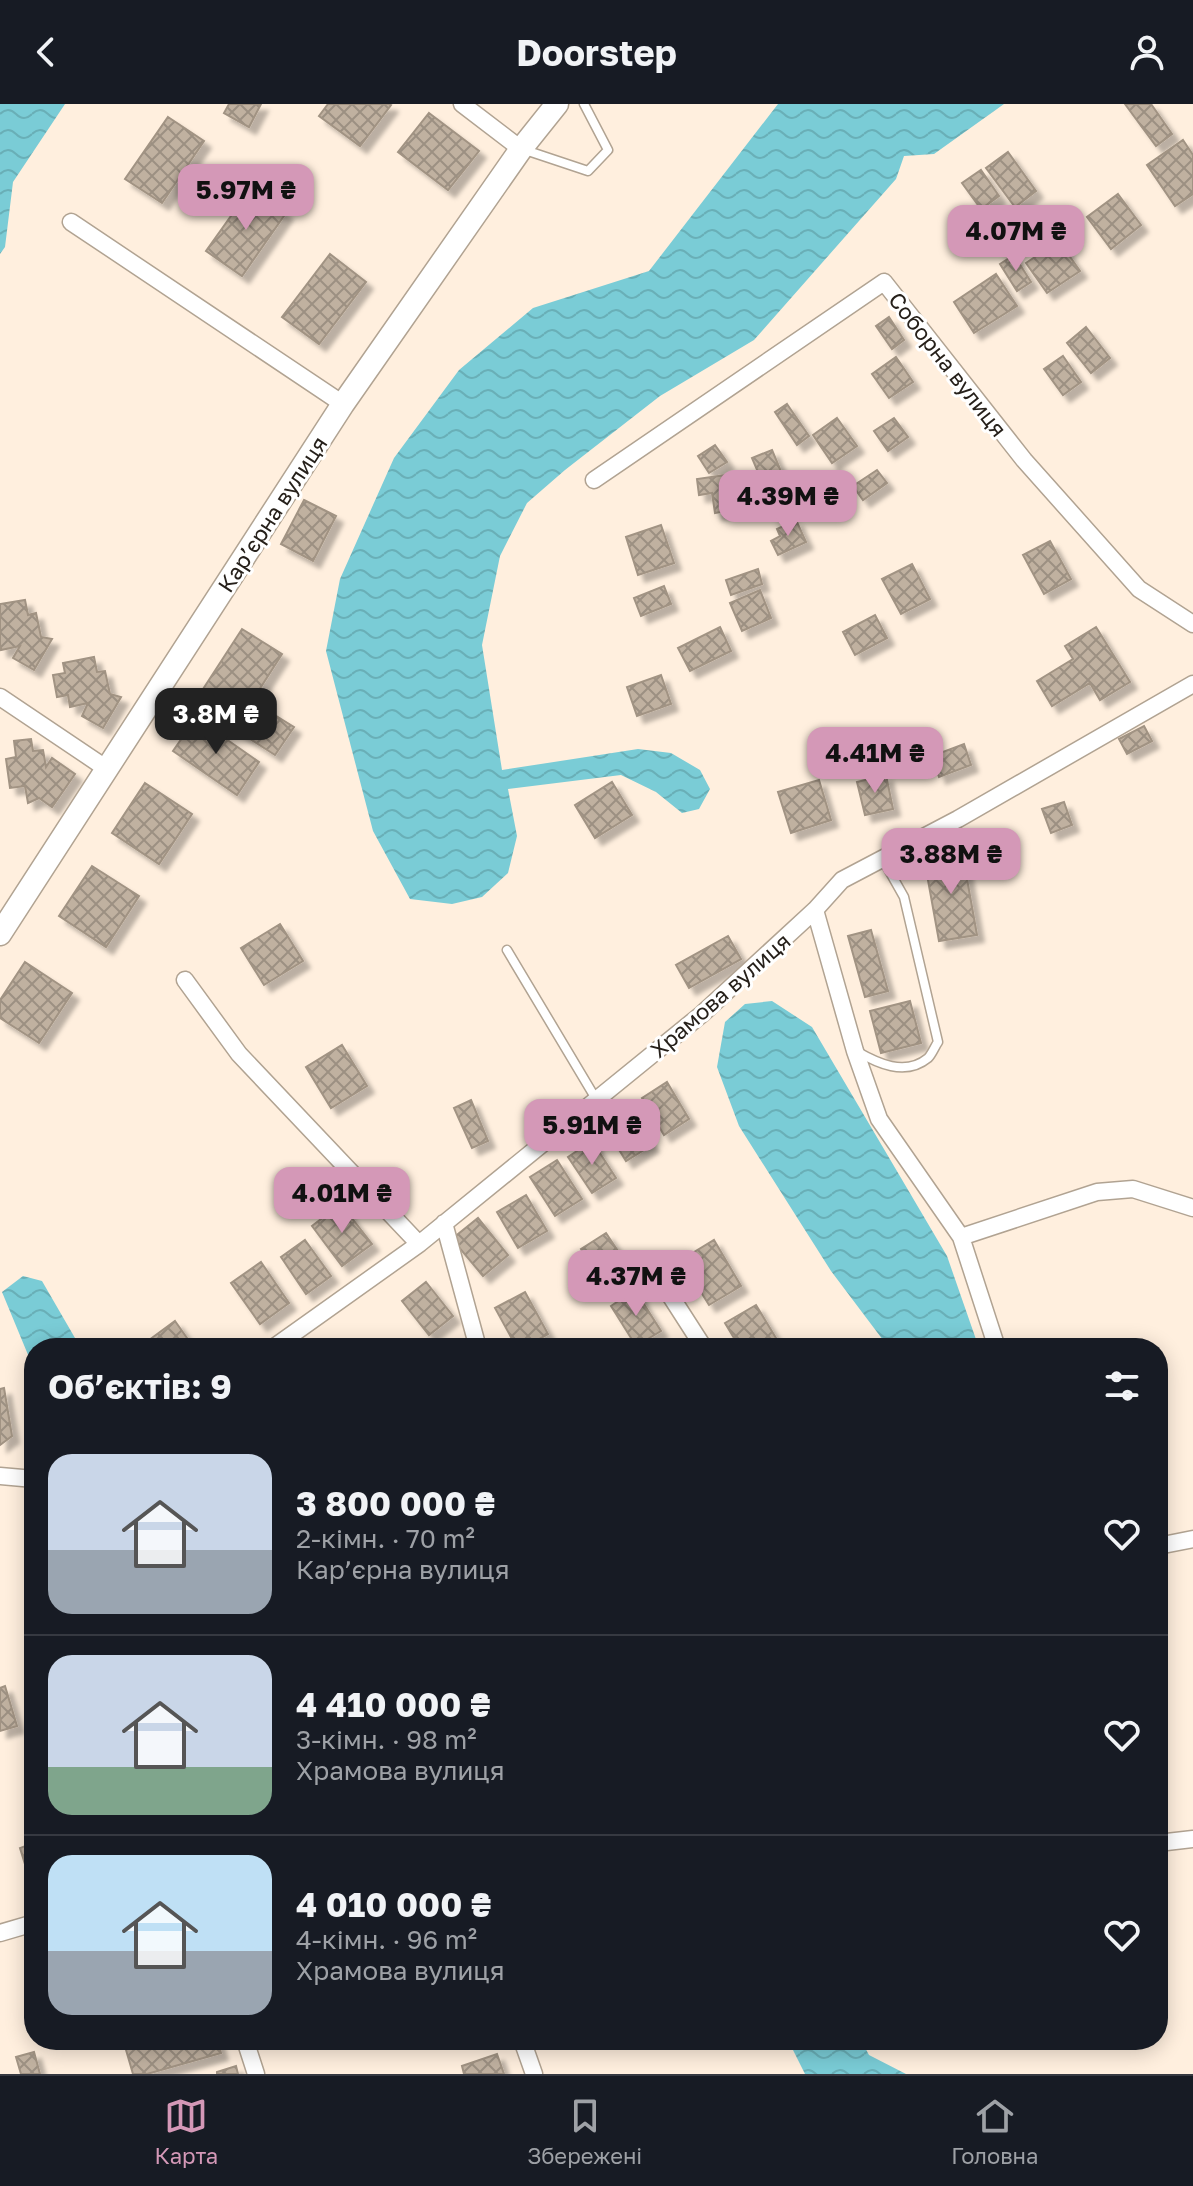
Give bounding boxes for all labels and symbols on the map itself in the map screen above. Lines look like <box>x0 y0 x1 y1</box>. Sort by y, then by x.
pin: 5.97M ₴ <box>172 164 320 232</box>
pin: 4.07M ₴ <box>942 205 1090 273</box>
street label: Соборна вулиця <box>883 286 1013 442</box>
street label: Карʼєрна вулиця <box>211 431 333 597</box>
pin: 4.39M ₴ <box>714 470 862 538</box>
pin: 3.8M ₴ <box>151 688 281 756</box>
pin: 4.41M ₴ <box>801 727 949 795</box>
pin: 3.88M ₴ <box>877 828 1025 896</box>
street label: Храмова вулиця <box>645 927 795 1063</box>
pin: 5.91M ₴ <box>518 1099 666 1167</box>
pin: 4.01M ₴ <box>268 1167 416 1235</box>
pin: 4.37M ₴ <box>562 1250 710 1318</box>

